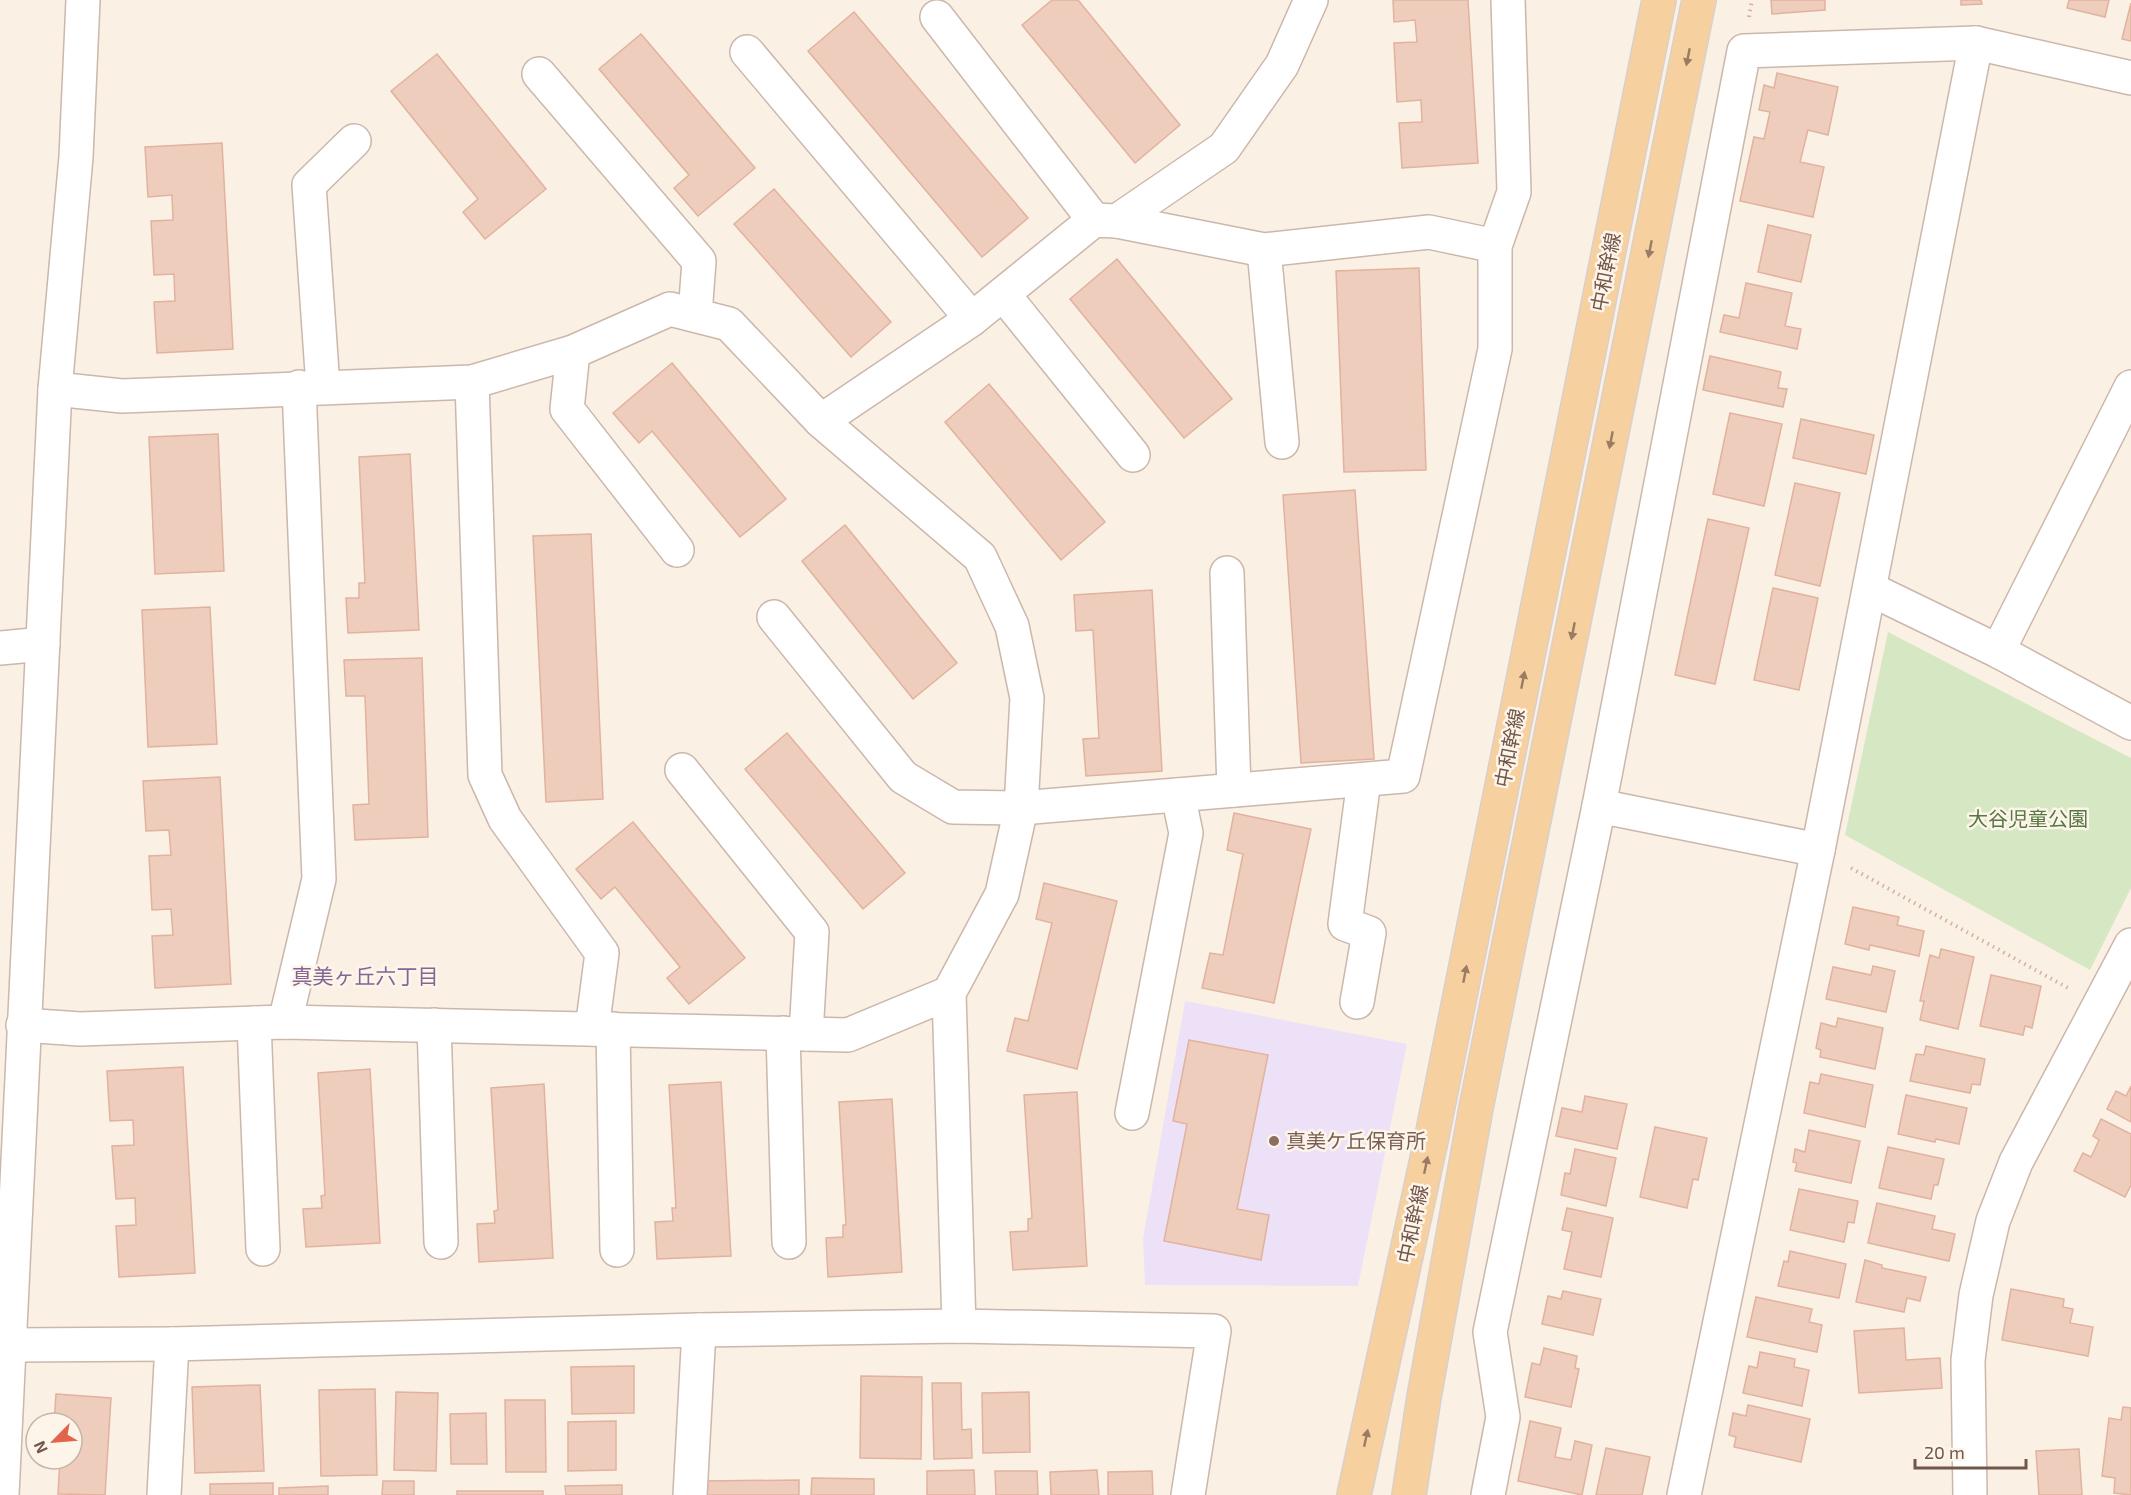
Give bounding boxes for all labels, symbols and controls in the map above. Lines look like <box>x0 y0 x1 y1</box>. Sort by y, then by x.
one-way arrow <box>1683 48 1692 67</box>
street label: 中和幹線 <box>1586 230 1624 313</box>
one-way arrow <box>1645 239 1654 258</box>
one-way arrow <box>1606 431 1615 450</box>
one-way arrow <box>1567 622 1577 640</box>
one-way arrow <box>1519 670 1528 689</box>
street label: 中和幹線 <box>1490 706 1528 789</box>
park label: 大谷児童公園 <box>1968 806 2088 830</box>
district label: 真美ヶ丘六丁目 <box>292 963 439 988</box>
one-way arrow <box>1461 964 1470 983</box>
place label: 真美ケ丘保育所 <box>1286 1128 1426 1152</box>
marker: 真美ケ丘保育所 <box>1267 1134 1281 1148</box>
one-way arrow <box>1422 1156 1431 1175</box>
street label: 中和幹線 <box>1392 1182 1432 1265</box>
north arrow <box>24 1411 84 1471</box>
one-way arrow <box>1362 1429 1372 1447</box>
scale bar <box>1915 1432 2026 1470</box>
text: N <box>29 1438 51 1457</box>
text: 20 m <box>1924 1441 1965 1463</box>

